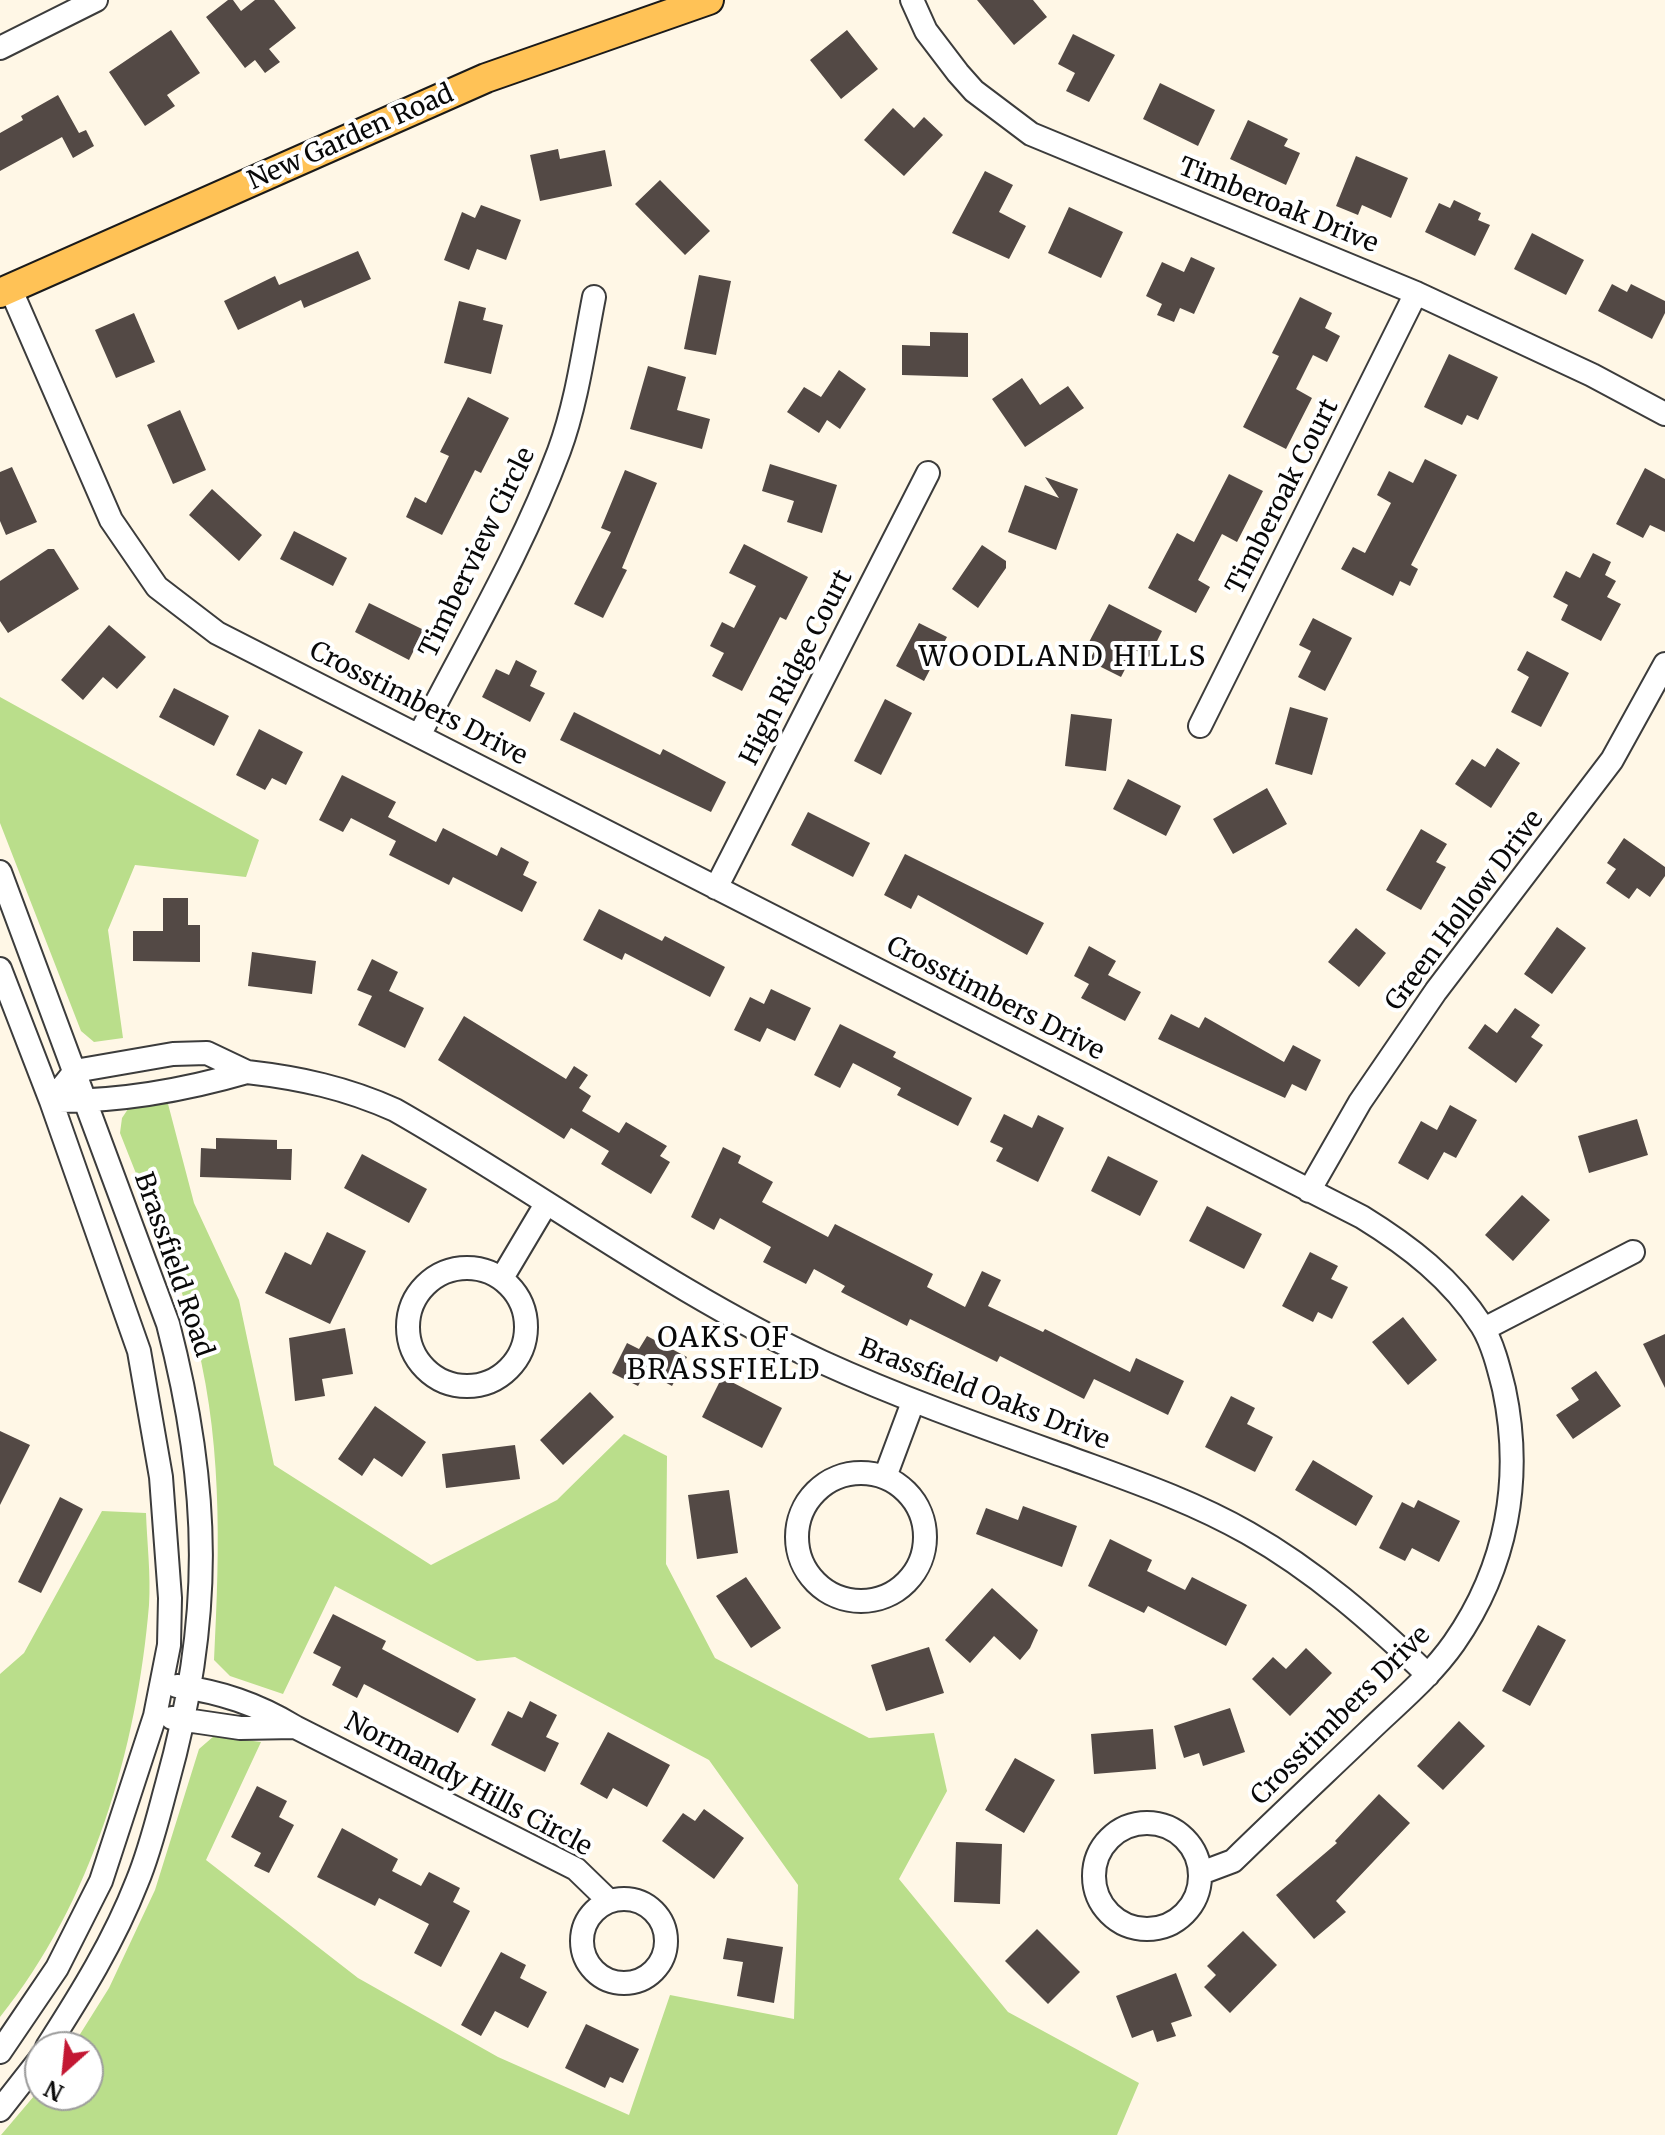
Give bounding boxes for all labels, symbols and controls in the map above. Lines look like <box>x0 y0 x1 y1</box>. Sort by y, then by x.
street label: New Garden Road <box>244 79 458 197</box>
street label: Timberoak Drive <box>1174 152 1382 260</box>
street label: Timberoak Court <box>1220 394 1346 600</box>
street label: Timberview Circle <box>414 443 542 663</box>
street label: High Ridge Court <box>734 565 860 771</box>
street label: Crosstimbers Drive <box>304 636 532 772</box>
district label: WOODLAND HILLS <box>919 641 1207 675</box>
street label: Green Hollow Drive <box>1380 805 1550 1017</box>
street label: Crosstimbers Drive <box>881 931 1109 1067</box>
street label: Brassfield Road <box>127 1169 219 1361</box>
district label: OAKS OF BRASSFIELD <box>627 1322 821 1388</box>
street label: Brassfield Oaks Drive <box>854 1333 1114 1457</box>
street label: Crosstimbers Drive <box>1245 1620 1437 1812</box>
street label: Normandy Hills Circle <box>339 1707 597 1863</box>
north arrow <box>24 2031 104 2111</box>
text: N <box>40 2074 68 2107</box>

